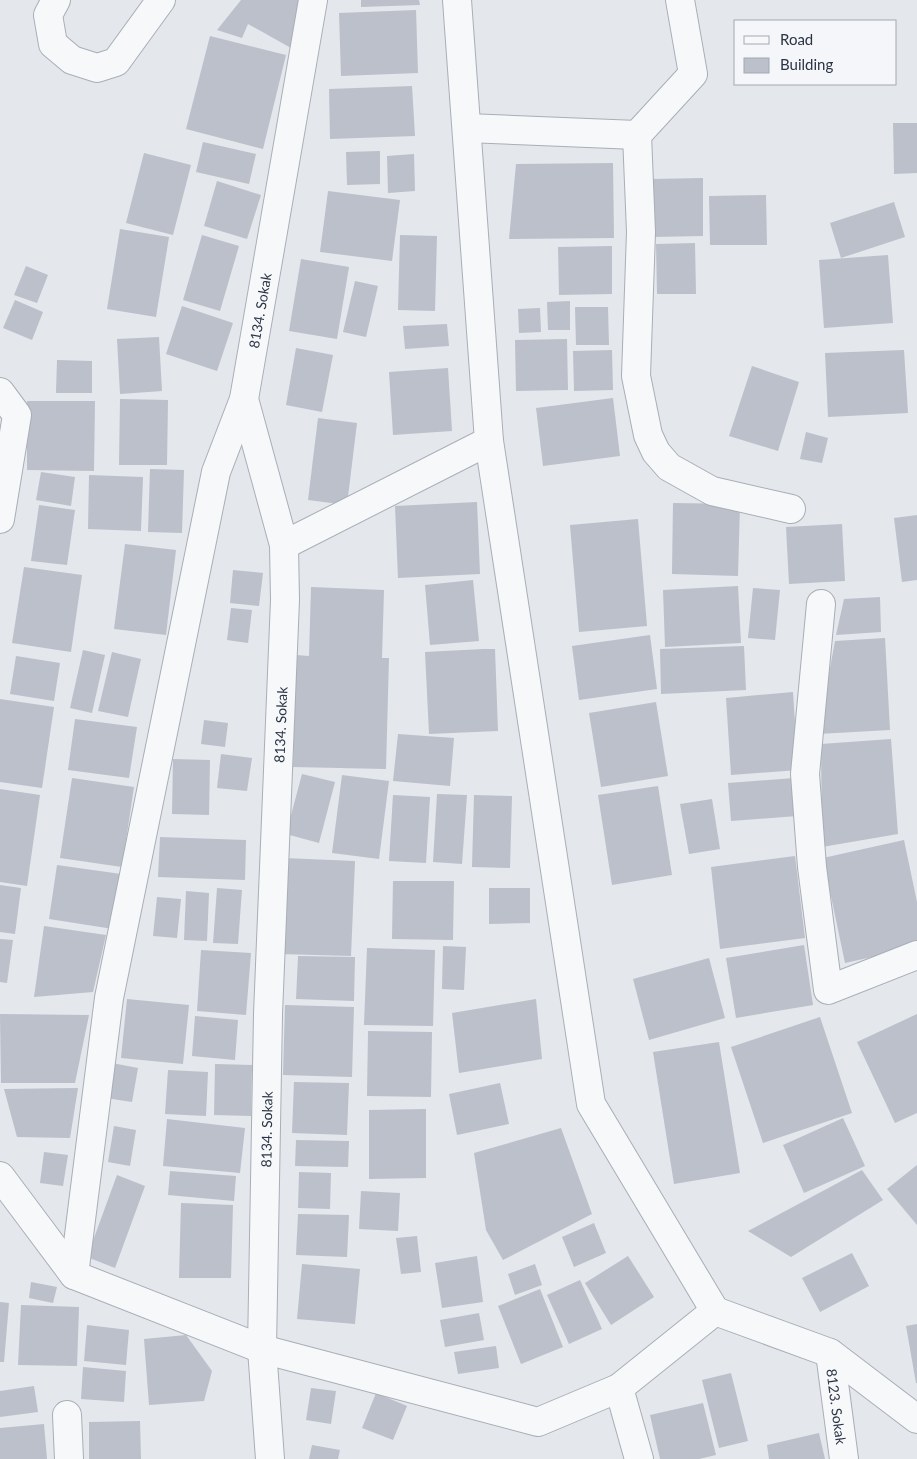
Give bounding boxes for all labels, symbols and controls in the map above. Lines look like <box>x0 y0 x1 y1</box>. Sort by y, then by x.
legend <box>734 20 897 85</box>
text: Road <box>780 30 813 48</box>
text: Building <box>780 55 833 73</box>
street label: 8134. Sokak <box>244 271 274 349</box>
street label: 8134. Sokak <box>270 685 290 763</box>
street label: 8134. Sokak <box>257 1090 275 1168</box>
street label: 8123. Sokak <box>824 1368 851 1446</box>

